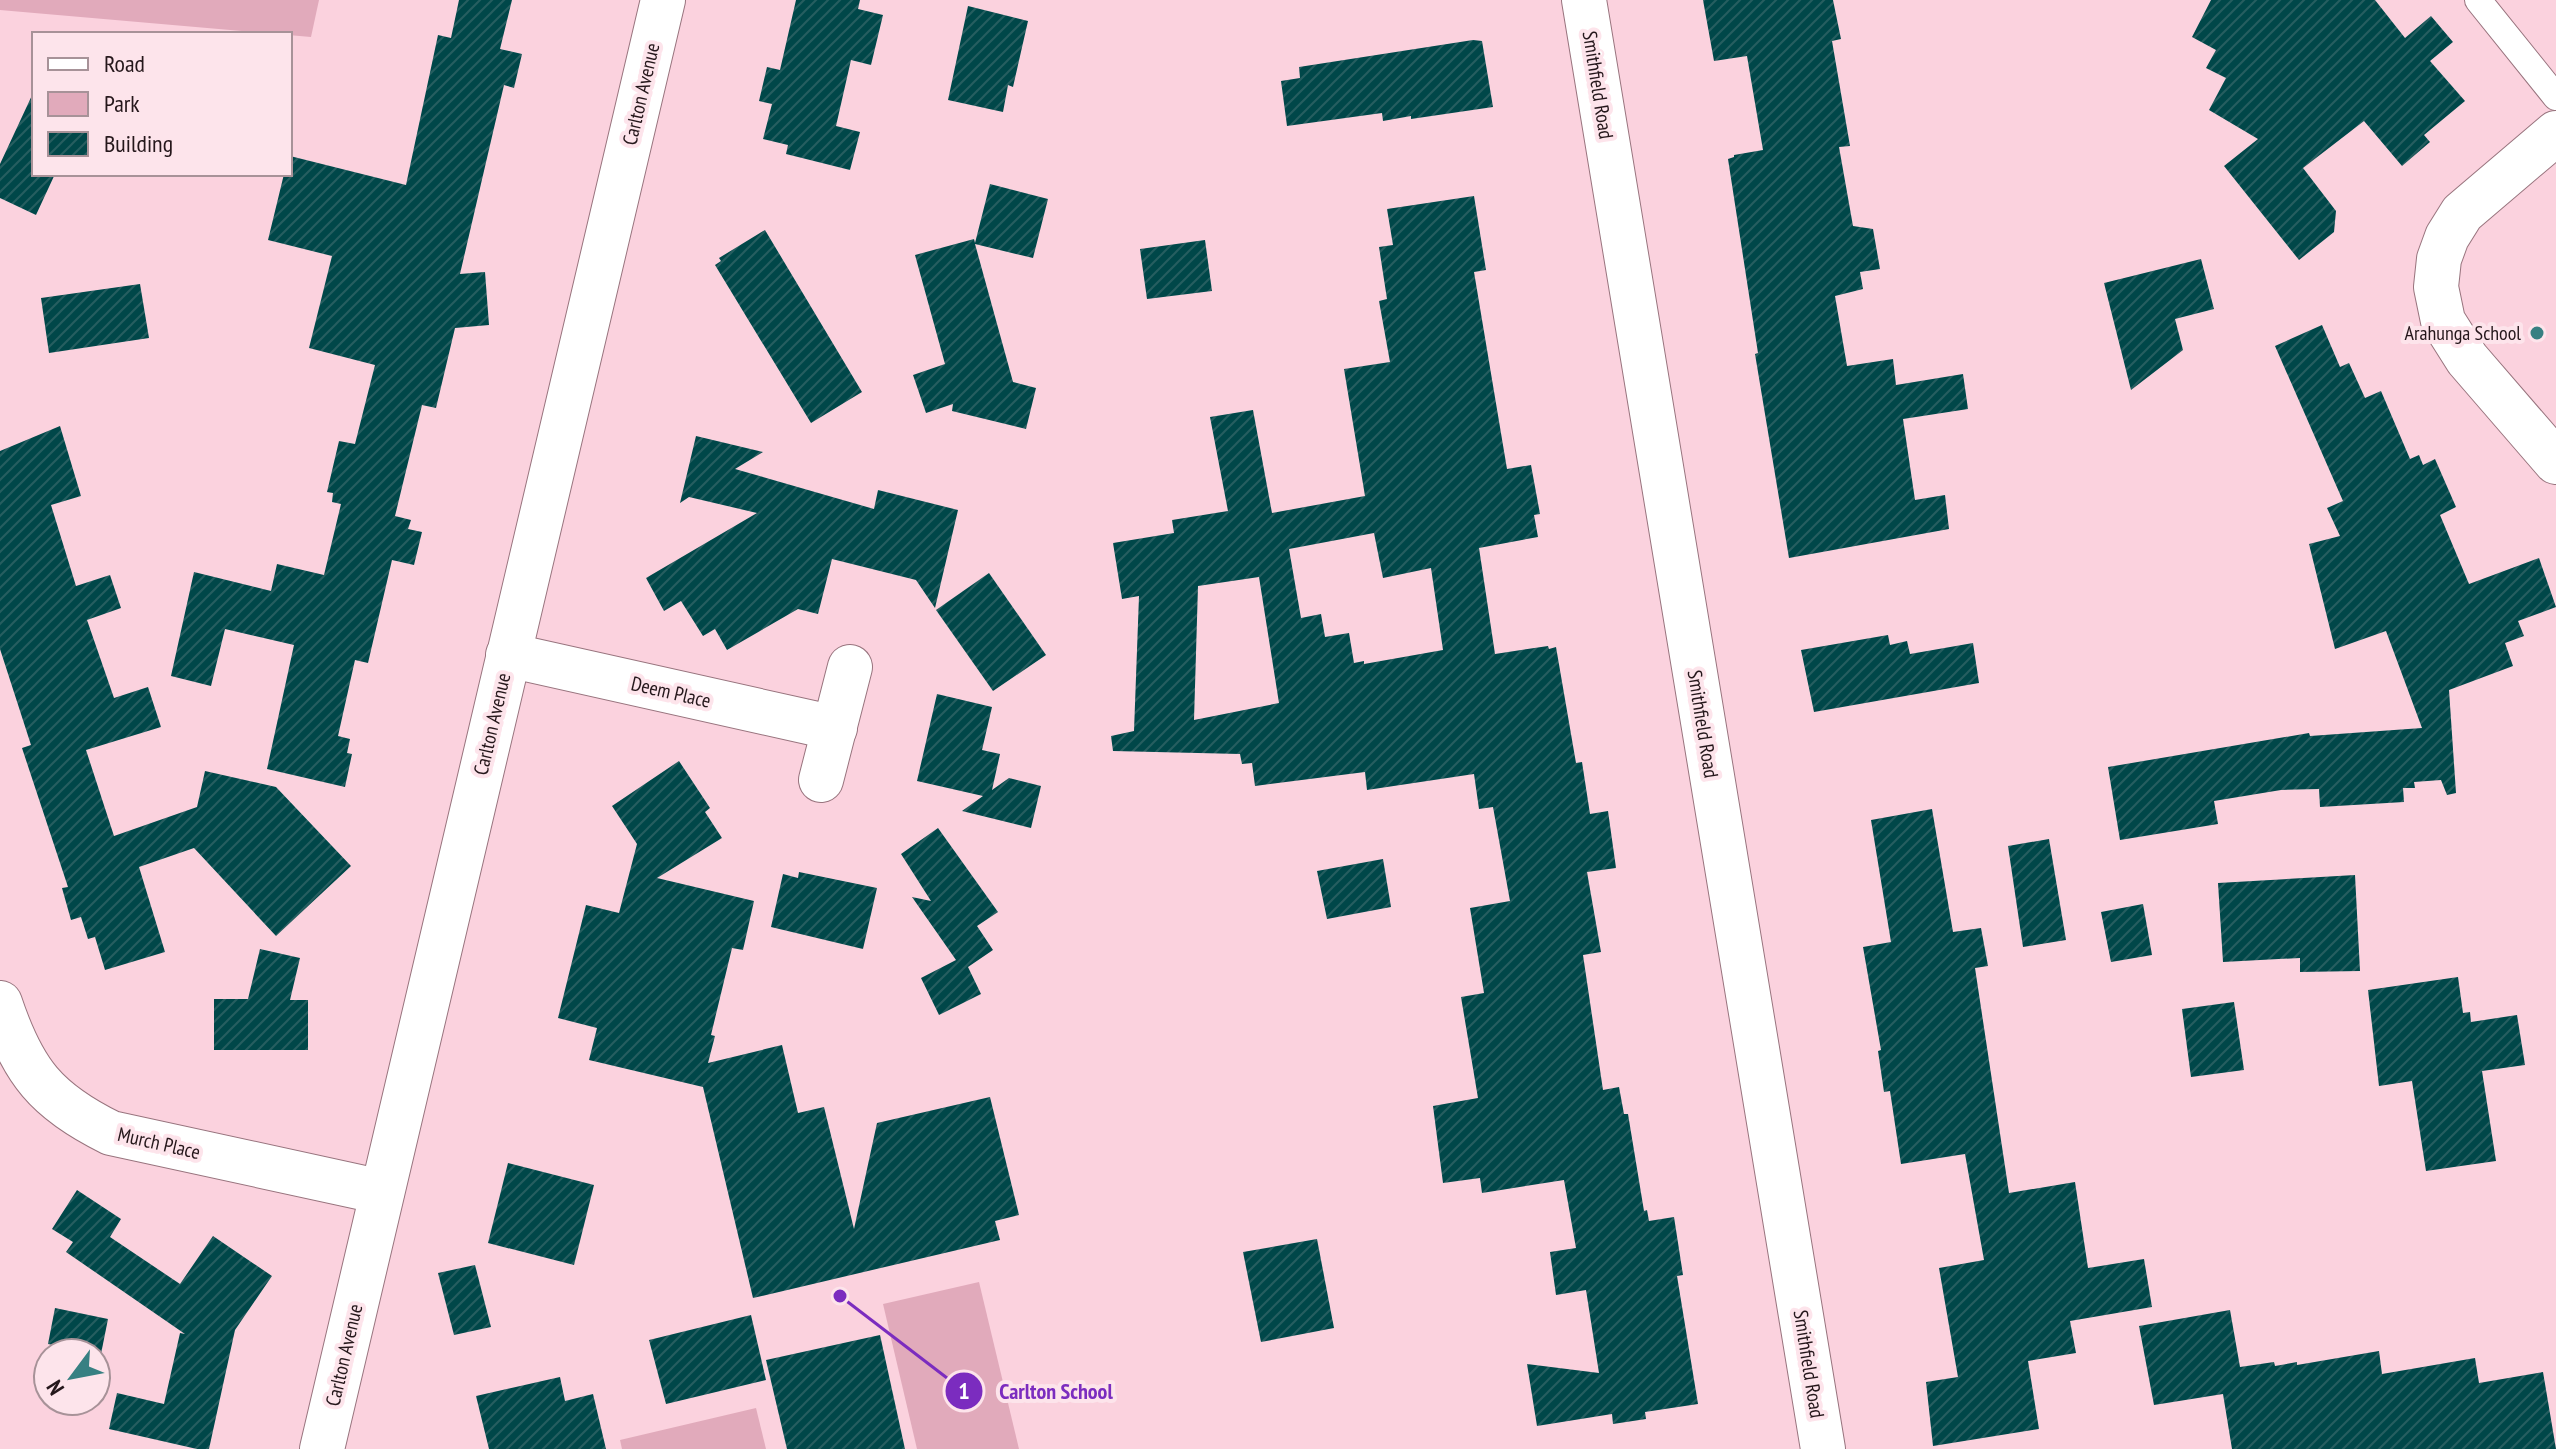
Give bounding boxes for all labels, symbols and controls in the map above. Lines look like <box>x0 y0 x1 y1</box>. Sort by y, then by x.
street label: Smithfield Road <box>1577 29 1619 141</box>
legend <box>32 32 292 176</box>
street label: Carlton Avenue <box>617 40 665 148</box>
text: Road <box>104 48 145 79</box>
text: Park <box>104 88 140 119</box>
text: Building <box>104 128 173 159</box>
place label: Arahunga School <box>2405 320 2521 346</box>
marker: Arahunga School <box>2528 324 2546 342</box>
street label: Smithfield Road <box>1682 668 1724 780</box>
street label: Carlton Avenue <box>468 670 516 778</box>
street label: Deem Place <box>629 670 713 714</box>
street label: Murch Place <box>115 1121 203 1165</box>
street label: Carlton Avenue <box>320 1301 368 1409</box>
street label: Smithfield Road <box>1788 1308 1830 1420</box>
north arrow <box>32 1337 112 1417</box>
callout: Carlton School <box>944 1368 1129 1414</box>
text: N <box>40 1375 70 1400</box>
text: 1 <box>958 1375 970 1406</box>
text: Carlton School <box>999 1377 1113 1405</box>

